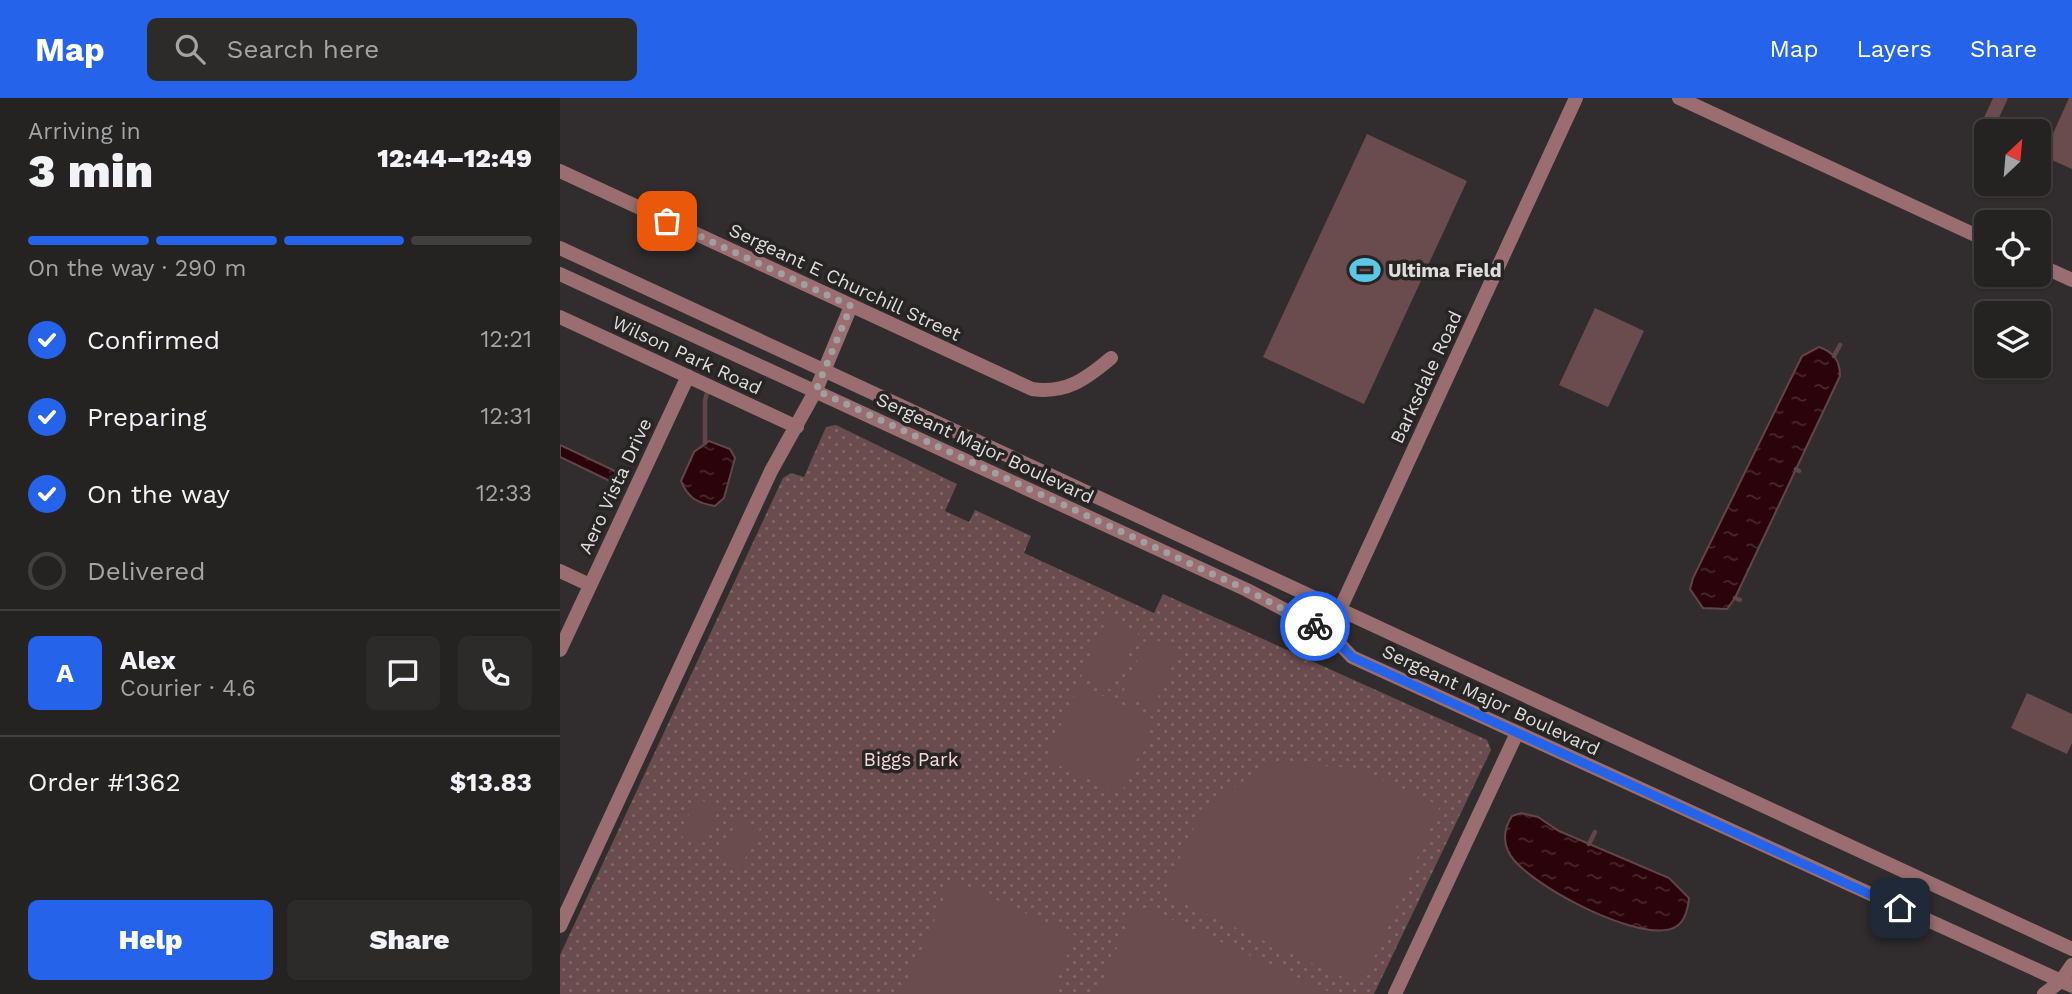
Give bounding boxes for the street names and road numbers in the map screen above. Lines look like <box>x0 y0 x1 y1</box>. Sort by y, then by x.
street label: Sergeant E Churchill Street <box>726 218 965 346</box>
street label: Barksdale Road <box>1385 307 1467 447</box>
street label: Wilson Park Road <box>609 310 765 400</box>
street label: Sergeant Major Boulevard <box>873 387 1097 509</box>
street label: Aero Vista Drive <box>573 414 657 558</box>
street label: Sergeant Major Boulevard <box>1379 639 1603 761</box>

